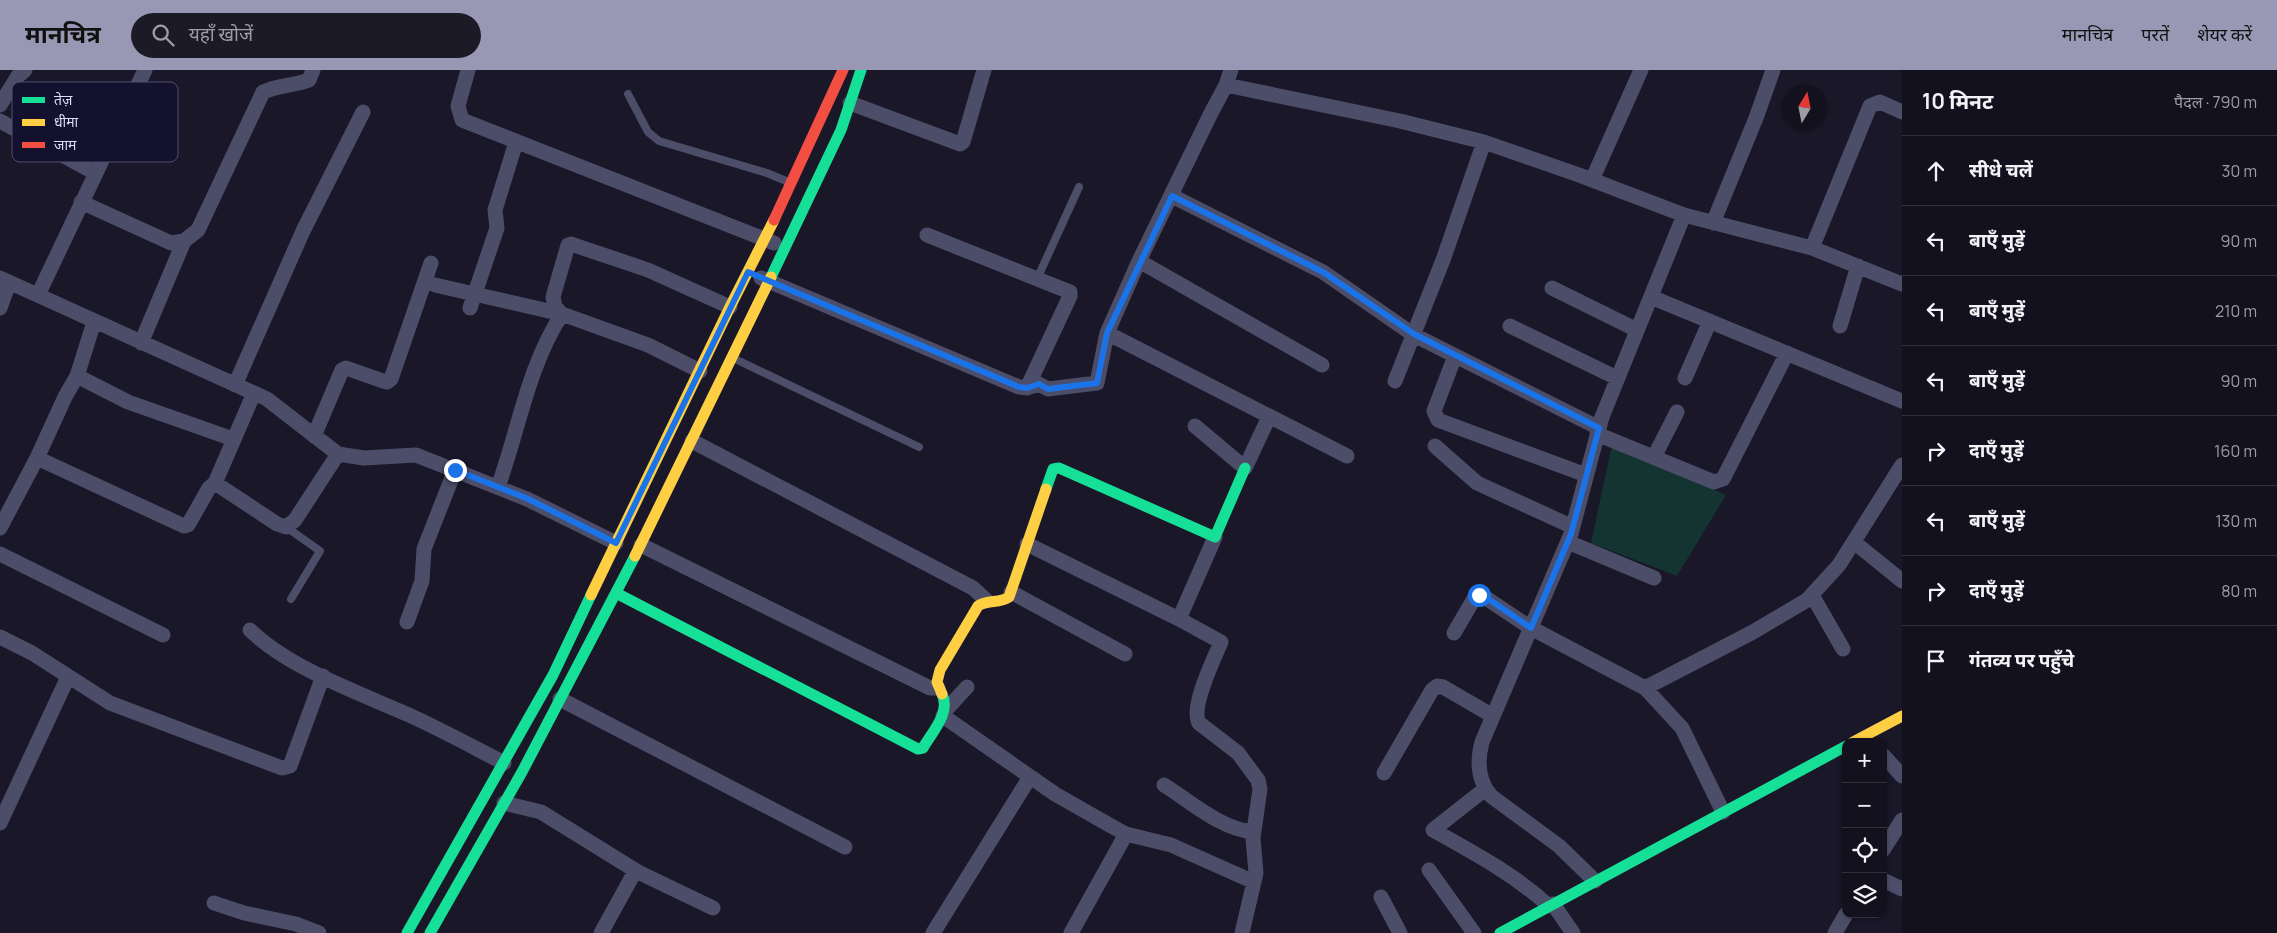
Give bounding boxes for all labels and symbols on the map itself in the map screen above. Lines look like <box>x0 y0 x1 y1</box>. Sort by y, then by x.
legend <box>12 82 178 162</box>
north arrow <box>1782 85 1827 130</box>
text: तेज़ <box>54 90 73 109</box>
text: धीमा <box>54 112 79 131</box>
text: जाम <box>54 135 77 154</box>
route end <box>444 459 467 482</box>
route start <box>1468 584 1491 607</box>

